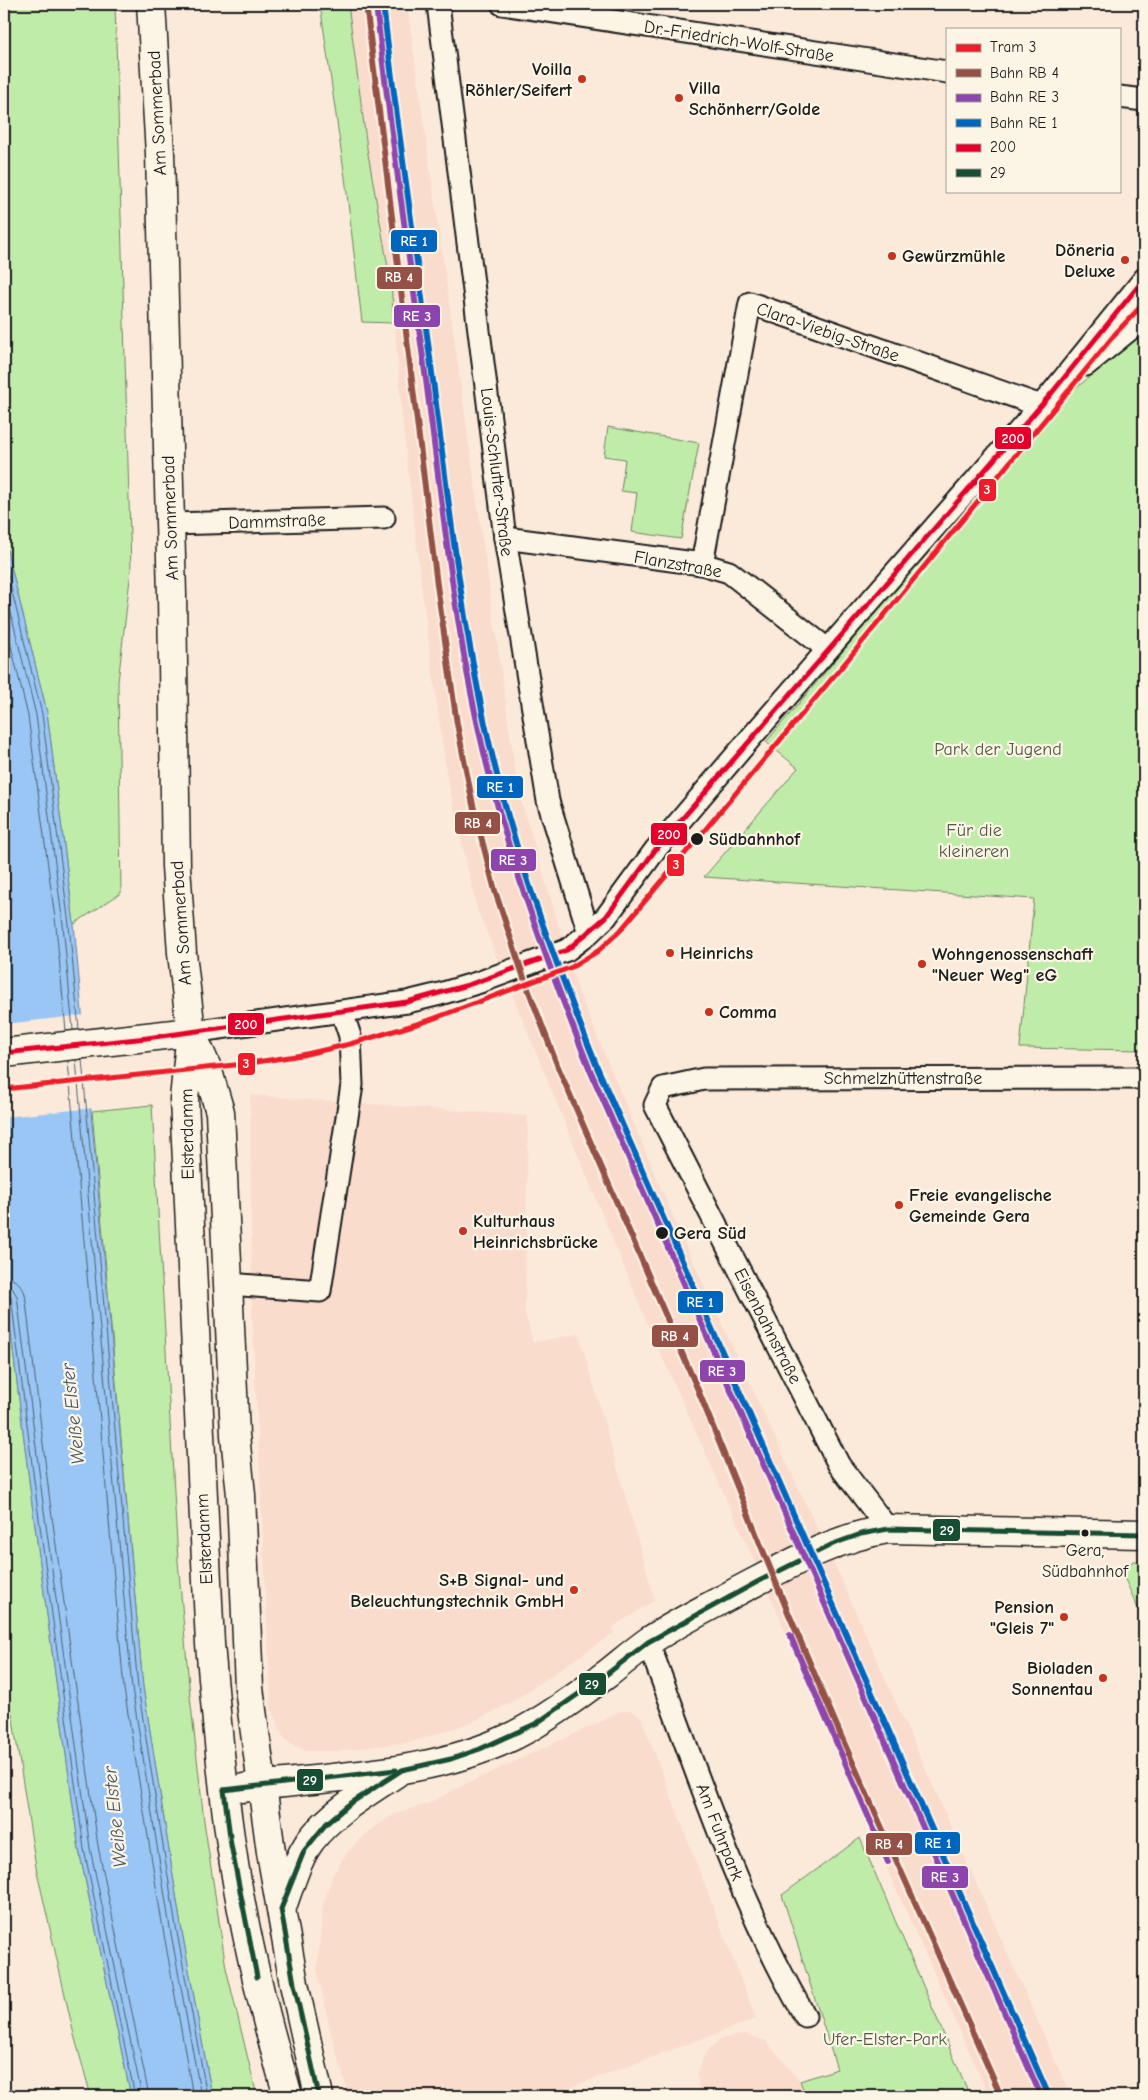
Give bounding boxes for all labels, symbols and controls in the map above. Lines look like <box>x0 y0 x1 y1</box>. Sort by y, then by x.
street label: Dr.-Friedrich-Wolf-Straße <box>642 16 835 67</box>
legend <box>946 28 1120 192</box>
text: Tram 3 <box>990 38 1036 56</box>
street label: Am Sommerbad <box>144 50 171 176</box>
place label: Voilla Röhler/Seifert <box>465 59 573 101</box>
text: Bahn RB 4 <box>990 64 1059 82</box>
marker: Voilla Röhler/Seifert <box>576 73 588 85</box>
place label: Villa Schönherr/Golde <box>689 78 820 120</box>
text: Bahn RE 3 <box>990 88 1059 106</box>
marker: Villa Schönherr/Golde <box>673 92 685 104</box>
text: Bahn RE 1 <box>990 114 1057 132</box>
text: 200 <box>990 138 1016 156</box>
text: 29 <box>990 164 1006 182</box>
line badge: RE 1 <box>390 229 438 253</box>
text: RE 1 <box>401 233 427 250</box>
place label: Döneria Deluxe <box>1055 240 1115 282</box>
place label: Gewürzmühle <box>902 246 1005 267</box>
marker: Gewürzmühle <box>886 250 898 262</box>
marker: Döneria Deluxe <box>1119 254 1131 266</box>
line badge: RB 4 <box>376 266 423 290</box>
text: RB 4 <box>385 269 414 286</box>
street label: Clara-Viebig-Straße <box>754 298 902 367</box>
line badge: RE 3 <box>393 304 441 328</box>
text: RE 3 <box>403 308 431 325</box>
street label: Louis-Schlutter-Straße <box>476 387 517 558</box>
line badge: 200 <box>994 426 1032 450</box>
text: 200 <box>1002 430 1025 447</box>
street label: Am Sommerbad <box>158 455 183 581</box>
line badge: 3 <box>978 478 997 502</box>
text: 3 <box>984 481 991 498</box>
street label: Dammstraße <box>228 509 326 534</box>
street label: Flanzstraße <box>632 546 723 583</box>
park label: Park der Jugend <box>934 739 1062 760</box>
line badge: RE 1 <box>476 775 524 799</box>
text: RE 1 <box>487 779 513 796</box>
line badge: RB 4 <box>454 811 501 835</box>
text: RB 4 <box>464 815 493 832</box>
park label: Für die kleineren <box>939 820 1009 862</box>
line badge: 200 <box>650 822 688 846</box>
text: 200 <box>658 826 681 843</box>
place label: Südbahnhof <box>709 829 801 850</box>
marker: Südbahnhof <box>689 831 705 847</box>
line badge: RE 3 <box>490 848 537 872</box>
text: RE 3 <box>499 852 527 869</box>
line badge: 3 <box>666 853 685 877</box>
text: 3 <box>673 856 680 873</box>
street label: Am Sommerbad <box>167 860 196 986</box>
place label: Heinrichs <box>680 943 753 964</box>
place label: Wohngenossenschaft "Neuer Weg" eG <box>932 944 1094 986</box>
marker: Heinrichs <box>664 947 676 959</box>
marker: Wohngenossenschaft "Neuer Weg" eG <box>916 958 928 970</box>
place label: Comma <box>719 1002 777 1023</box>
marker: Comma <box>703 1006 715 1018</box>
line badge: 200 <box>227 1012 265 1036</box>
text: 200 <box>235 1016 258 1033</box>
line badge: 3 <box>237 1052 256 1076</box>
text: 3 <box>243 1055 250 1072</box>
street label: Schmelzhüttenstraße <box>824 1068 982 1089</box>
street label: Elsterdamm <box>176 1088 199 1180</box>
place label: Freie evangelische Gemeinde Gera <box>909 1185 1052 1227</box>
marker: Freie evangelische Gemeinde Gera <box>893 1199 905 1211</box>
place label: Kulturhaus Heinrichsbrücke <box>473 1211 598 1253</box>
place label: Gera Süd <box>674 1223 746 1244</box>
marker: Kulturhaus Heinrichsbrücke <box>457 1225 469 1237</box>
marker: Gera Süd <box>654 1225 670 1241</box>
street label: Eisenbahnstraße <box>729 1265 806 1388</box>
line badge: RE 1 <box>677 1290 724 1314</box>
text: RE 1 <box>687 1294 713 1311</box>
line badge: RB 4 <box>651 1324 699 1348</box>
text: RB 4 <box>661 1328 690 1345</box>
line badge: RE 3 <box>699 1359 746 1383</box>
water label: Weiße Elster <box>57 1361 89 1466</box>
text: RE 3 <box>708 1363 736 1380</box>
street label: Elsterdamm <box>192 1493 217 1585</box>
line badge: 29 <box>932 1518 961 1542</box>
text: 29 <box>940 1522 954 1539</box>
marker: Gera, Südbahnhof <box>1080 1528 1090 1538</box>
place label: Gera, Südbahnhof <box>1042 1541 1129 1581</box>
place label: S+B Signal- und Beleuchtungstechnik GmbH <box>350 1570 564 1612</box>
marker: S+B Signal- und Beleuchtungstechnik GmbH <box>568 1584 580 1596</box>
place label: Pension "Gleis 7" <box>990 1597 1054 1639</box>
marker: Pension "Gleis 7" <box>1058 1611 1070 1623</box>
place label: Bioladen Sonnentau <box>1012 1658 1093 1700</box>
line badge: 29 <box>578 1672 607 1696</box>
marker: Bioladen Sonnentau <box>1097 1672 1109 1684</box>
text: 29 <box>585 1676 599 1693</box>
water label: Weiße Elster <box>99 1764 131 1869</box>
line badge: 29 <box>296 1768 324 1792</box>
text: 29 <box>303 1772 317 1789</box>
street label: Am Fuhrpark <box>691 1781 748 1884</box>
line badge: RE 1 <box>914 1831 961 1855</box>
line badge: RB 4 <box>865 1832 913 1856</box>
text: RE 1 <box>925 1835 951 1852</box>
text: RB 4 <box>875 1836 904 1853</box>
line badge: RE 3 <box>921 1865 969 1889</box>
text: RE 3 <box>931 1869 959 1886</box>
park label: Ufer-Elster-Park <box>823 2029 947 2050</box>

